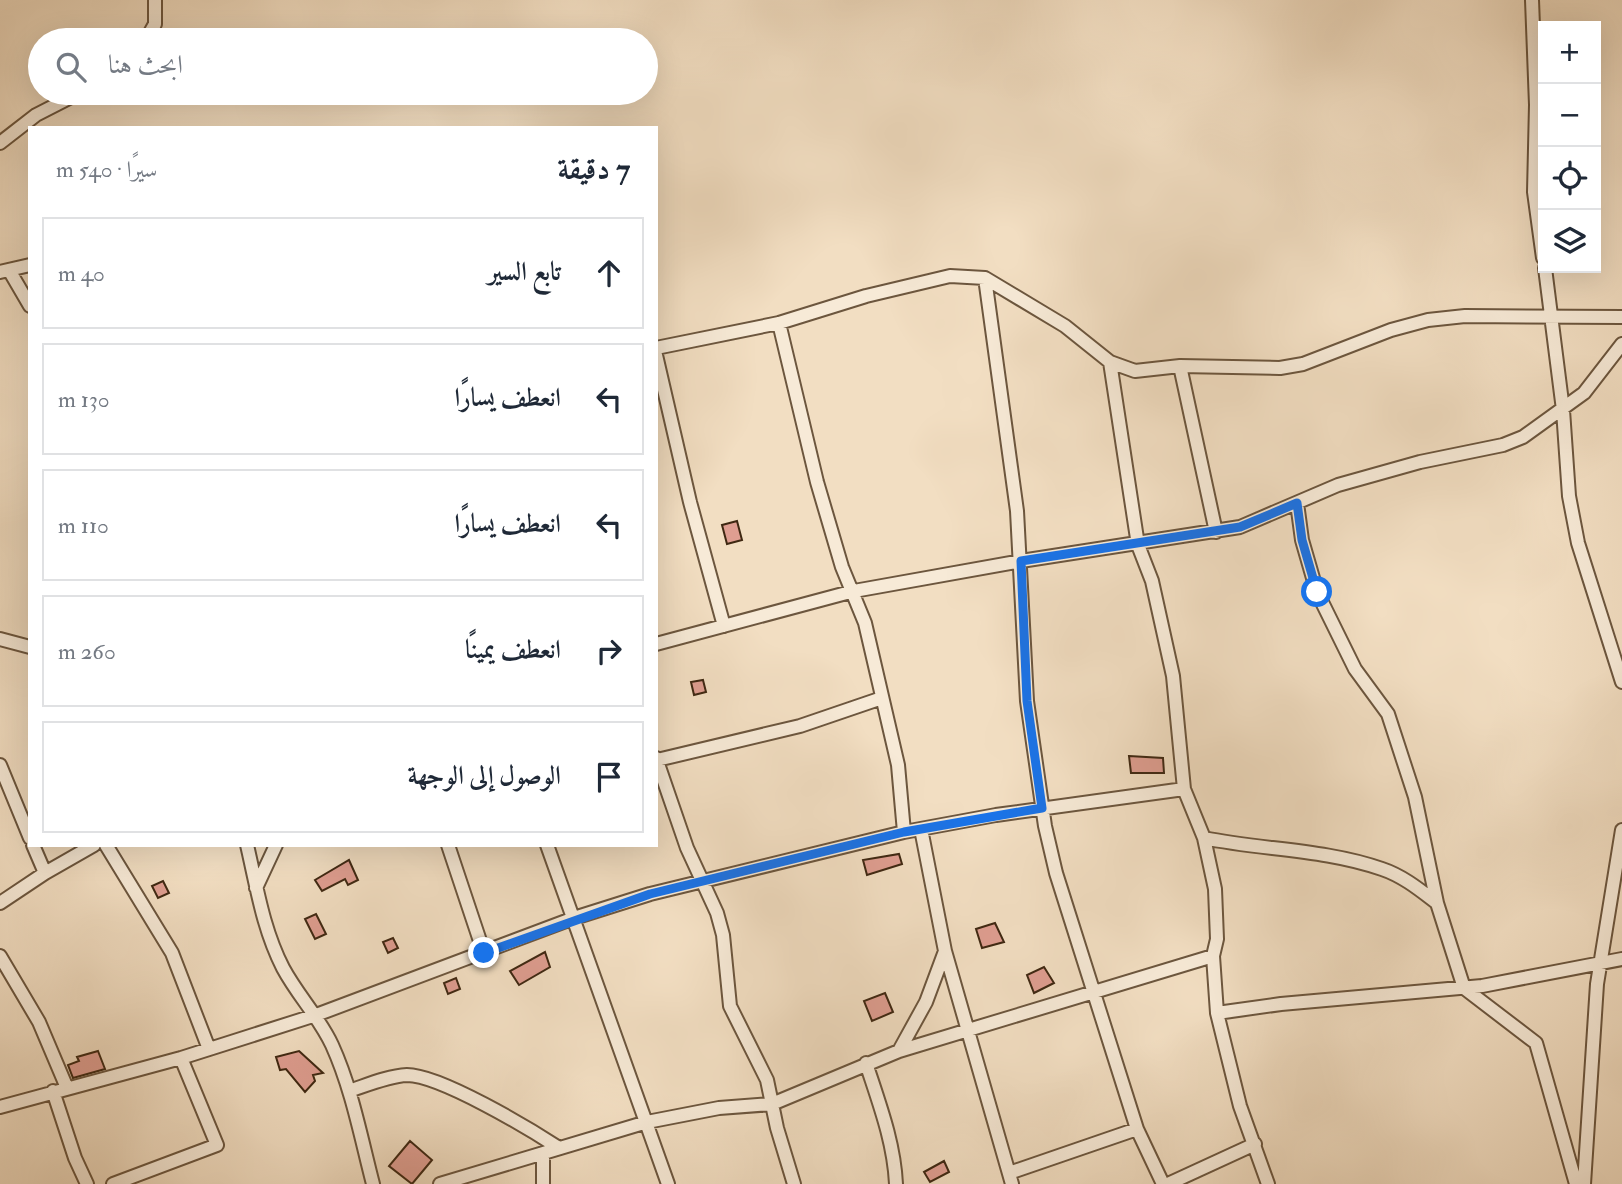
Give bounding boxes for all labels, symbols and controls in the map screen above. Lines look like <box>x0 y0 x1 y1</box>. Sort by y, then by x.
map controls <box>1538 21 1601 273</box>
button: + <box>1538 21 1601 84</box>
search box <box>28 28 658 105</box>
icon: search <box>52 48 90 86</box>
text: ابحث هنا <box>108 49 183 81</box>
button: − <box>1538 84 1601 147</box>
button: locate <box>1538 147 1601 210</box>
text: 7 دقيقة <box>558 151 630 188</box>
text: سيرًا · 540 m <box>56 155 157 184</box>
button: layers <box>1538 210 1601 273</box>
icon: ahead <box>590 254 628 292</box>
text: تابع السير <box>488 256 561 288</box>
text: 40 m <box>58 259 105 288</box>
icon: left <box>590 380 628 418</box>
text: انعطف يسارًا <box>455 382 561 414</box>
text: 130 m <box>58 385 110 414</box>
icon: left <box>590 506 628 544</box>
text: انعطف يسارًا <box>455 508 561 540</box>
text: 110 m <box>58 511 109 540</box>
route start <box>1301 576 1332 607</box>
icon: right <box>590 632 628 670</box>
text: انعطف يمينًا <box>465 634 561 666</box>
text: 260 m <box>58 637 116 666</box>
icon: arrive <box>590 758 628 796</box>
text: الوصول إلى الوجهة <box>408 760 561 792</box>
route end <box>468 937 499 968</box>

